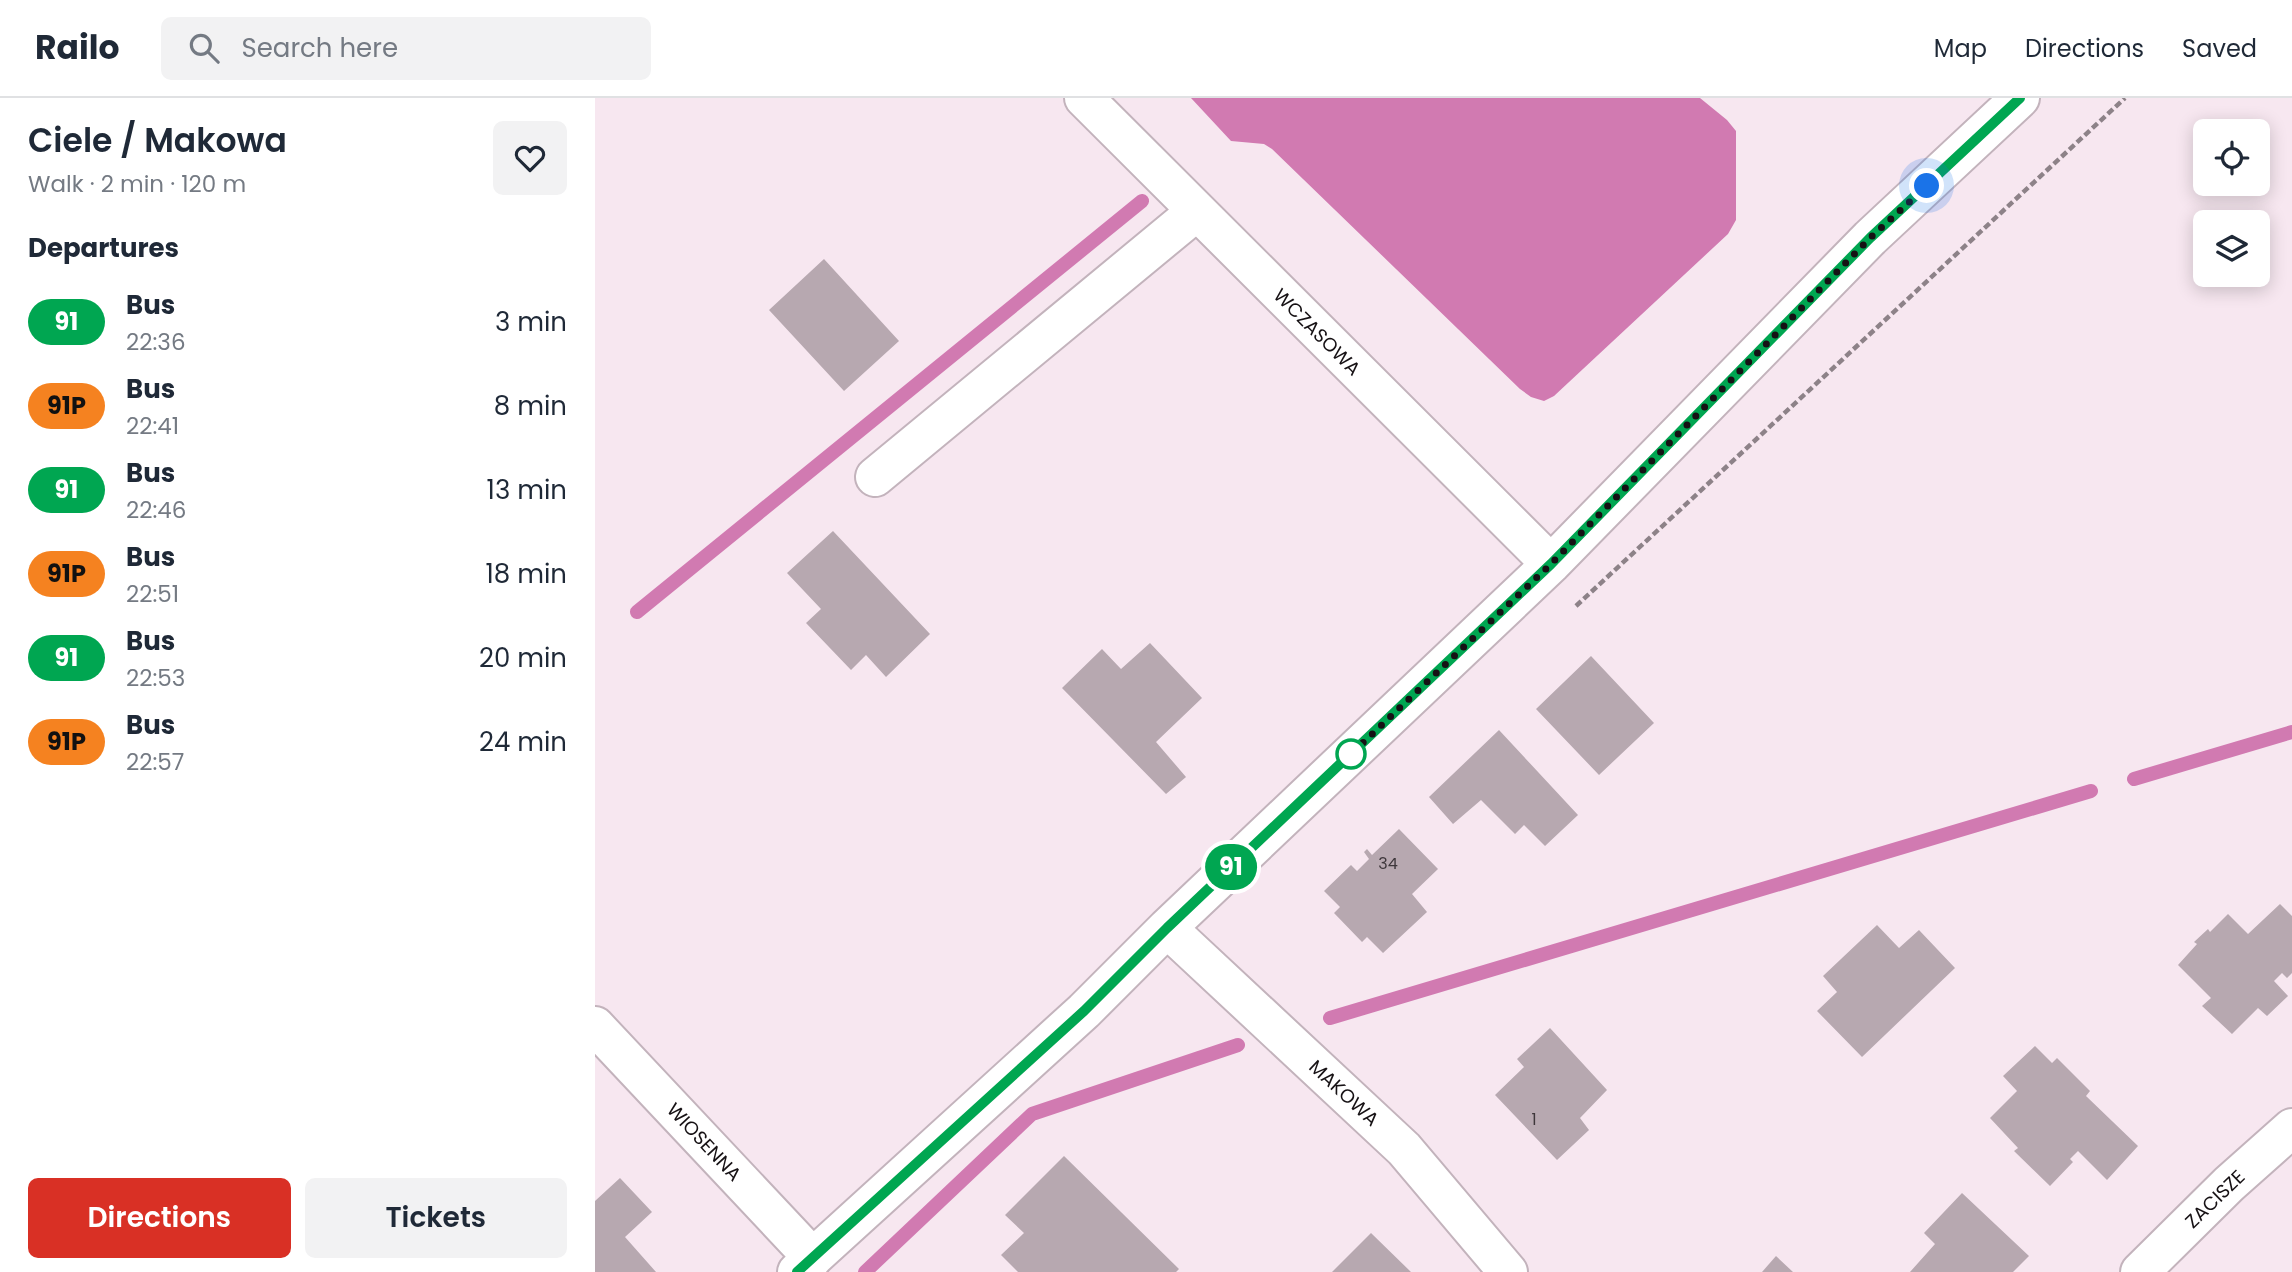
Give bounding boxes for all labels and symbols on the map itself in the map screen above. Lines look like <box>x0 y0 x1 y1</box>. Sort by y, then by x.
your location <box>1909 168 1944 203</box>
street label: WCZASOWA <box>1267 282 1367 382</box>
unlabelled marker <box>1336 739 1366 769</box>
line badge: 91 <box>1199 844 1263 890</box>
house number: 34 <box>1378 852 1398 875</box>
street label: MAKOWA <box>1303 1054 1385 1133</box>
street label: WIOSENNA <box>661 1097 748 1187</box>
house number: 1 <box>1531 1108 1537 1131</box>
street label: ZACISZE <box>2179 1164 2251 1234</box>

